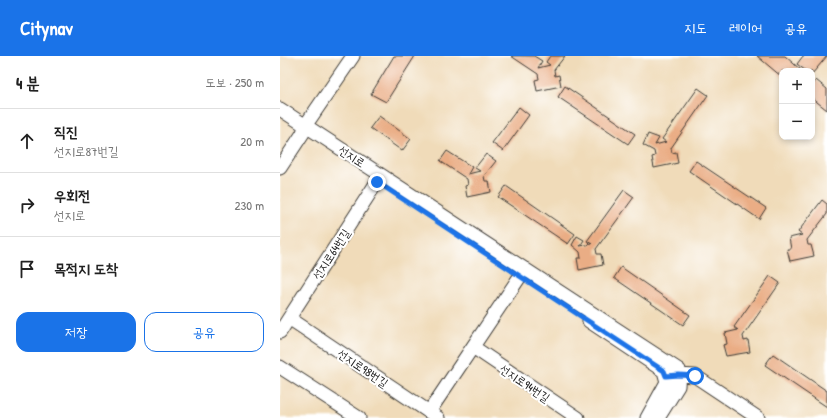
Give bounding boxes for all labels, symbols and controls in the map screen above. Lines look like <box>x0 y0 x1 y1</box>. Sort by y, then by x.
text: Citynav <box>20 15 73 41</box>
text: 지도 <box>684 18 707 37</box>
text: 레이어 <box>729 18 762 37</box>
text: 공유 <box>784 18 807 37</box>
map controls <box>779 68 815 140</box>
button: + <box>779 68 815 104</box>
text: 4 분 <box>16 71 40 94</box>
text: 도보 · 250 m <box>205 73 264 91</box>
button: − <box>779 104 815 140</box>
text: 직진 <box>54 121 78 142</box>
icon: ahead <box>16 130 38 152</box>
text: 20 m <box>240 132 264 150</box>
street label: 선지로 <box>335 141 369 171</box>
text: 선지로87번길 <box>54 142 118 160</box>
route end <box>368 173 386 191</box>
text: 우회전 <box>54 185 90 206</box>
icon: right <box>16 194 38 216</box>
text: 230 m <box>234 196 264 214</box>
text: 선지로 <box>54 206 85 224</box>
street label: 선지로64번길 <box>308 225 354 283</box>
icon: arrive <box>16 258 38 280</box>
text: 목적지 도착 <box>54 258 118 279</box>
button: 저장 <box>16 312 136 352</box>
button: 공유 <box>144 312 264 352</box>
street label: 선지로98번길 <box>334 345 392 391</box>
street label: 선지로94번길 <box>497 360 554 406</box>
route start <box>686 367 704 385</box>

